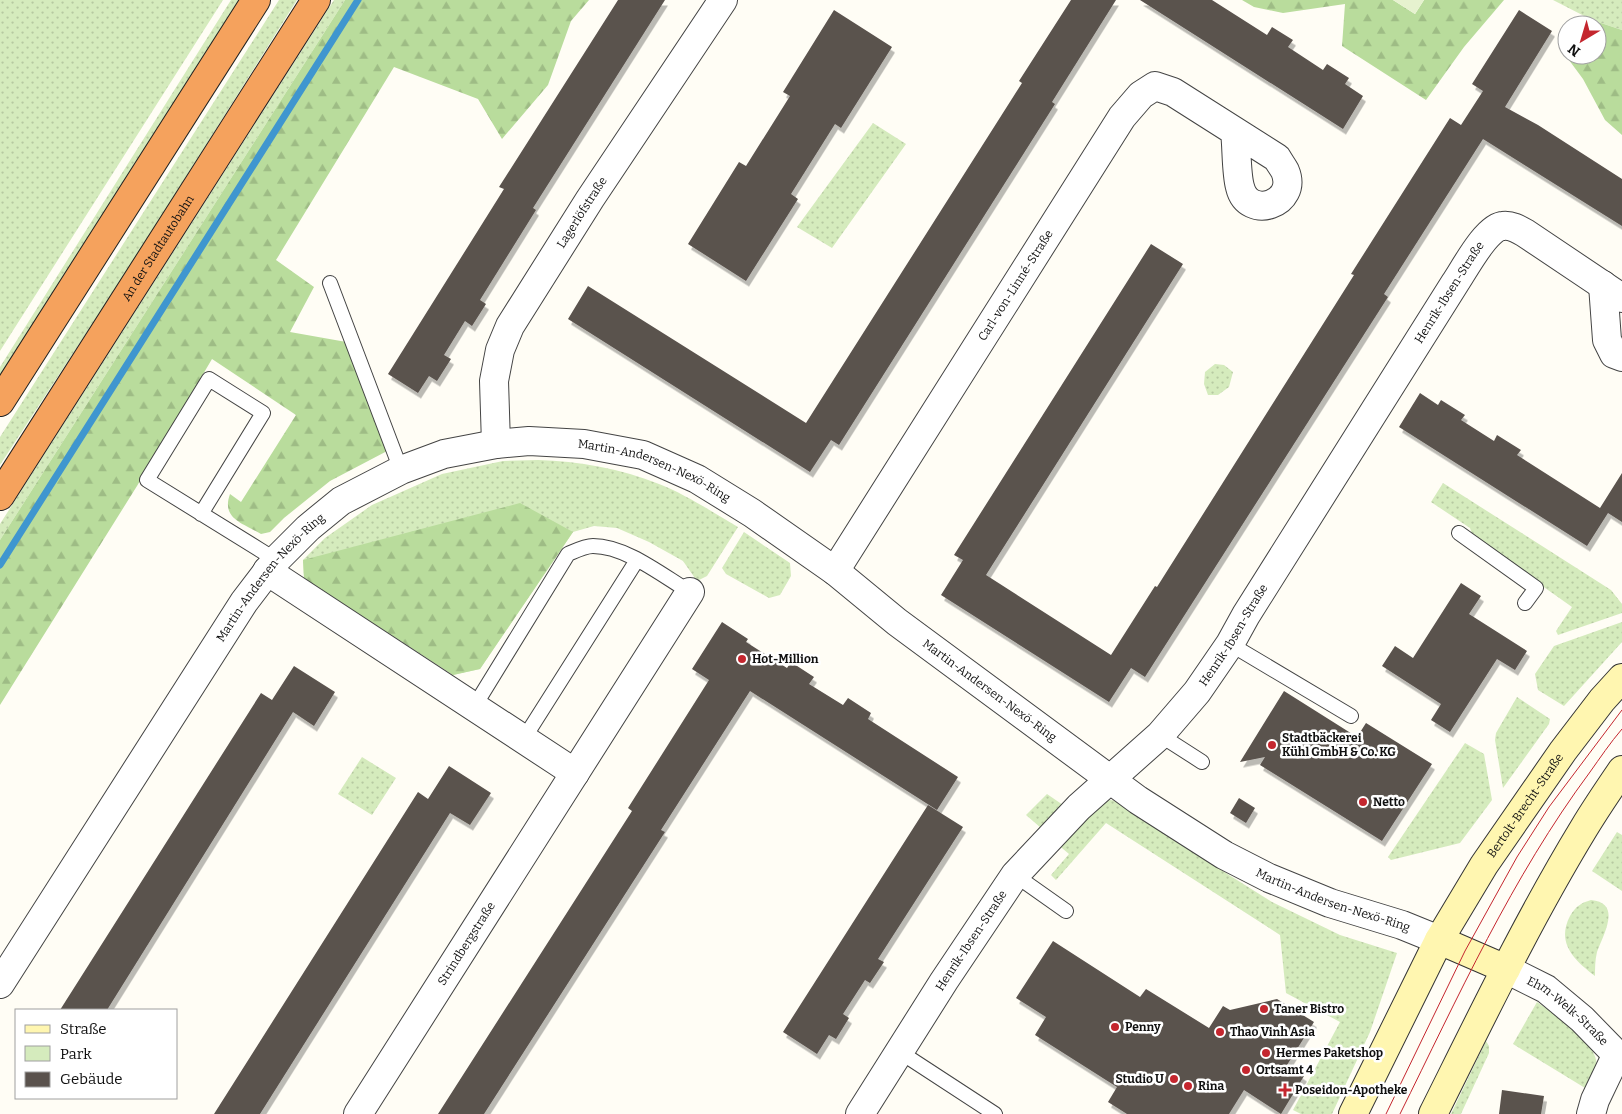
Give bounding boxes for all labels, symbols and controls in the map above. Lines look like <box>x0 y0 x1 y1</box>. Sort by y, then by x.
north arrow <box>1557 15 1607 65</box>
text: N <box>1565 40 1584 60</box>
street label: Lagerlöfstraße <box>554 174 610 251</box>
street label: An der Stadtautobahn <box>119 192 197 304</box>
street label: Carl-von-Linné-Straße <box>975 227 1056 343</box>
street label: Henrik-Ibsen-Straße <box>1412 239 1487 346</box>
street label: Martin-Andersen-Nexö-Ring <box>578 437 733 505</box>
street label: Martin-Andersen-Nexö-Ring <box>213 510 328 644</box>
street label: Henrik-Ibsen-Straße <box>1196 582 1271 689</box>
street label: Martin-Andersen-Nexö-Ring <box>920 636 1060 745</box>
place label: Hot-Million <box>752 652 819 666</box>
marker: Hot-Million <box>736 653 748 665</box>
place label: Stadtbäckerei Kühl GmbH & Co. KG <box>1282 731 1396 759</box>
marker: Stadtbäckerei Kühl GmbH & Co. KG <box>1266 739 1278 751</box>
street label: Bertolt-Brecht-Straße <box>1484 751 1566 860</box>
place label: Netto <box>1373 795 1405 809</box>
marker: Netto <box>1357 796 1369 808</box>
street label: Martin-Andersen-Nexö-Ring <box>1254 866 1413 935</box>
street label: Henrik-Ibsen-Straße <box>933 888 1010 993</box>
street label: Strindbergstraße <box>435 899 498 988</box>
street label: Ehm-Welk-Straße <box>1525 974 1611 1048</box>
place label: Taner Bistro <box>1274 1002 1344 1016</box>
marker: Taner Bistro <box>1258 1003 1270 1015</box>
legend <box>15 1009 178 1099</box>
text: Straße <box>60 1020 106 1038</box>
place label: Penny <box>1125 1020 1161 1034</box>
marker: Penny <box>1109 1021 1121 1033</box>
place label: Thao Vinh Asia <box>1230 1025 1315 1039</box>
marker: Thao Vinh Asia <box>1214 1026 1226 1038</box>
text: Park <box>60 1045 92 1063</box>
place label: Hermes Paketshop <box>1276 1046 1383 1060</box>
marker: Hermes Paketshop <box>1260 1047 1272 1059</box>
place label: Ortsamt 4 <box>1256 1063 1314 1077</box>
marker: Ortsamt 4 <box>1240 1064 1252 1076</box>
text: Gebäude <box>60 1070 123 1088</box>
place label: Studio U <box>1115 1072 1164 1086</box>
marker: Studio U <box>1168 1073 1180 1085</box>
place label: Rina <box>1198 1079 1224 1093</box>
marker: Rina <box>1182 1080 1194 1092</box>
place label: Poseidon-Apotheke <box>1295 1083 1408 1097</box>
marker: Poseidon-Apotheke <box>1279 1084 1291 1096</box>

